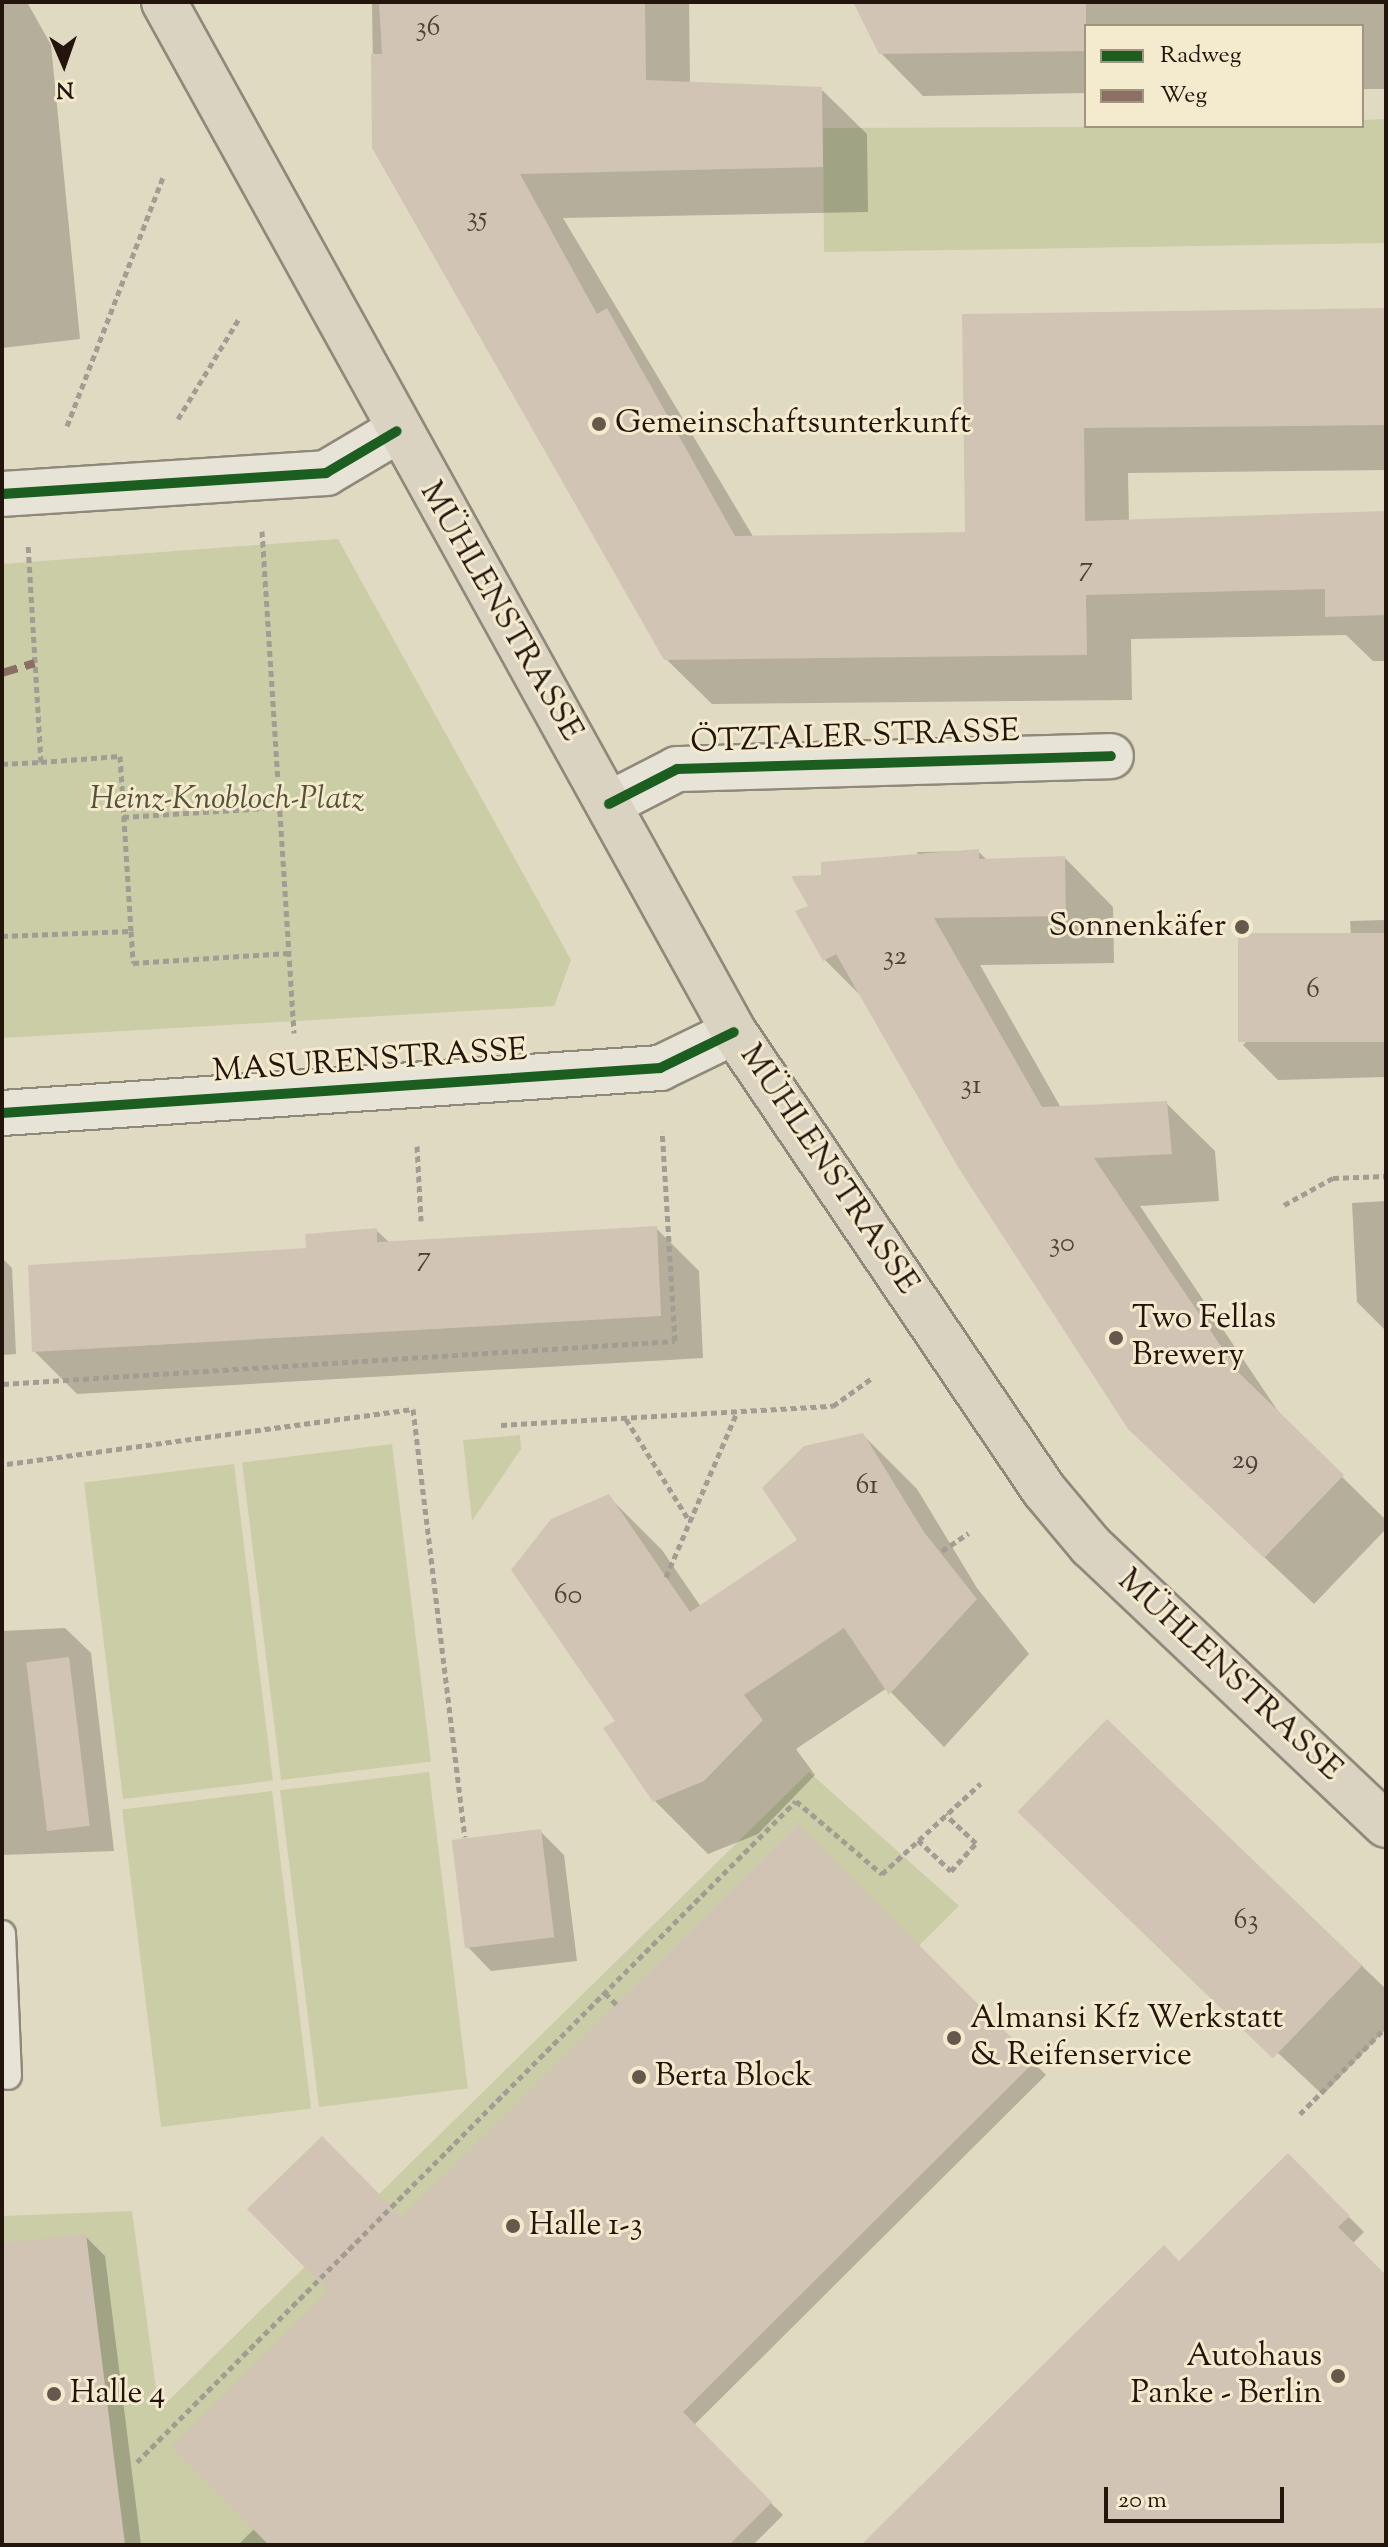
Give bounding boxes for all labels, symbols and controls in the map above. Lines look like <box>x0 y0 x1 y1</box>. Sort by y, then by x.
house number: 36 <box>416 11 440 45</box>
north arrow <box>24 24 104 104</box>
legend <box>1084 24 1364 128</box>
text: Radweg <box>1160 39 1241 73</box>
text: N <box>56 72 74 104</box>
text: Weg <box>1160 79 1207 113</box>
house number: 35 <box>467 201 487 235</box>
place label: Gemeinschaftsunterkunft <box>615 405 971 443</box>
marker: Gemeinschaftsunterkunft <box>590 415 608 433</box>
street label: MÜHLENSTRASSE <box>410 476 590 748</box>
house number: 7 <box>1079 551 1093 585</box>
street label: ÖTZTALER STRASSE <box>690 713 1020 763</box>
park label: Heinz-Knobloch-Platz <box>90 781 364 819</box>
place label: Sonnenkäfer <box>1049 908 1226 946</box>
marker: Sonnenkäfer <box>1233 918 1251 936</box>
house number: 32 <box>883 940 907 974</box>
house number: 6 <box>1306 973 1320 1007</box>
street label: MASURENSTRASSE <box>211 1032 529 1092</box>
street label: MÜHLENSTRASSE <box>730 1038 926 1302</box>
house number: 31 <box>961 1069 981 1103</box>
house number: 30 <box>1049 1227 1075 1261</box>
house number: 7 <box>417 1241 431 1275</box>
place label: Two Fellas Brewery <box>1132 1301 1276 1376</box>
marker: Two Fellas Brewery <box>1107 1329 1125 1347</box>
house number: 29 <box>1232 1444 1258 1478</box>
house number: 61 <box>855 1469 879 1503</box>
street label: MÜHLENSTRASSE <box>1109 1562 1349 1790</box>
house number: 60 <box>554 1579 582 1613</box>
house number: 63 <box>1233 1904 1259 1938</box>
place label: Almansi Kfz Werkstatt & Reifenservice <box>970 2001 1283 2076</box>
marker: Almansi Kfz Werkstatt & Reifenservice <box>945 2029 963 2047</box>
place label: Berta Block <box>655 2058 812 2096</box>
marker: Berta Block <box>630 2068 648 2086</box>
place label: Halle 1-3 <box>529 2207 643 2245</box>
marker: Halle 1-3 <box>504 2217 522 2235</box>
place label: Autohaus Panke - Berlin <box>1131 2339 1322 2414</box>
marker: Autohaus Panke - Berlin <box>1329 2367 1347 2385</box>
place label: Halle 4 <box>70 2375 165 2413</box>
marker: Halle 4 <box>45 2385 63 2403</box>
scale bar <box>1108 2471 1288 2521</box>
text: 20 m <box>1118 2484 1167 2518</box>

